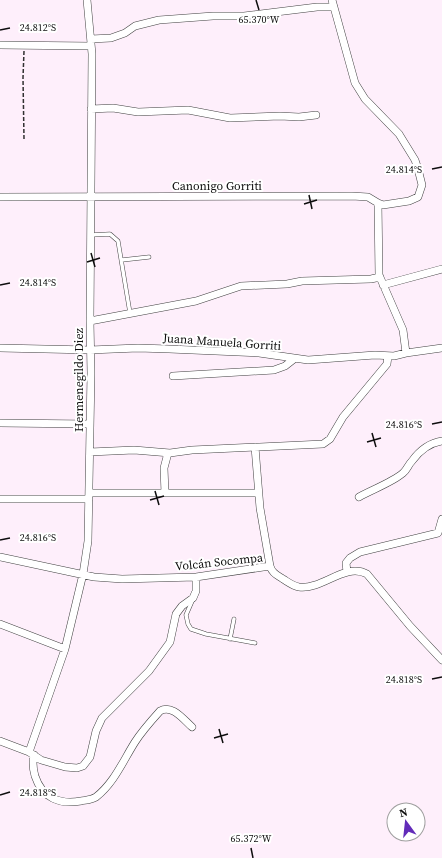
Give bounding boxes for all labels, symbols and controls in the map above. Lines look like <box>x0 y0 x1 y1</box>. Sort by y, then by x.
text: 65.370°W <box>239 13 280 26</box>
text: 24.812°S <box>20 21 56 34</box>
text: 24.814°S <box>386 163 422 176</box>
street label: Canonigo Gorriti <box>172 178 262 194</box>
text: 24.814°S <box>20 276 56 289</box>
street label: Hermenegildo Diez <box>71 327 87 432</box>
street label: Juana Manuela Gorriti <box>161 330 282 354</box>
text: 24.816°S <box>386 418 422 431</box>
text: 24.816°S <box>20 531 56 544</box>
street label: Volcán Socompa <box>174 549 265 575</box>
text: 24.818°S <box>386 673 422 686</box>
text: 24.818°S <box>20 786 56 799</box>
north arrow <box>386 802 426 842</box>
text: N <box>398 805 409 821</box>
text: 65.372°W <box>231 832 272 845</box>

